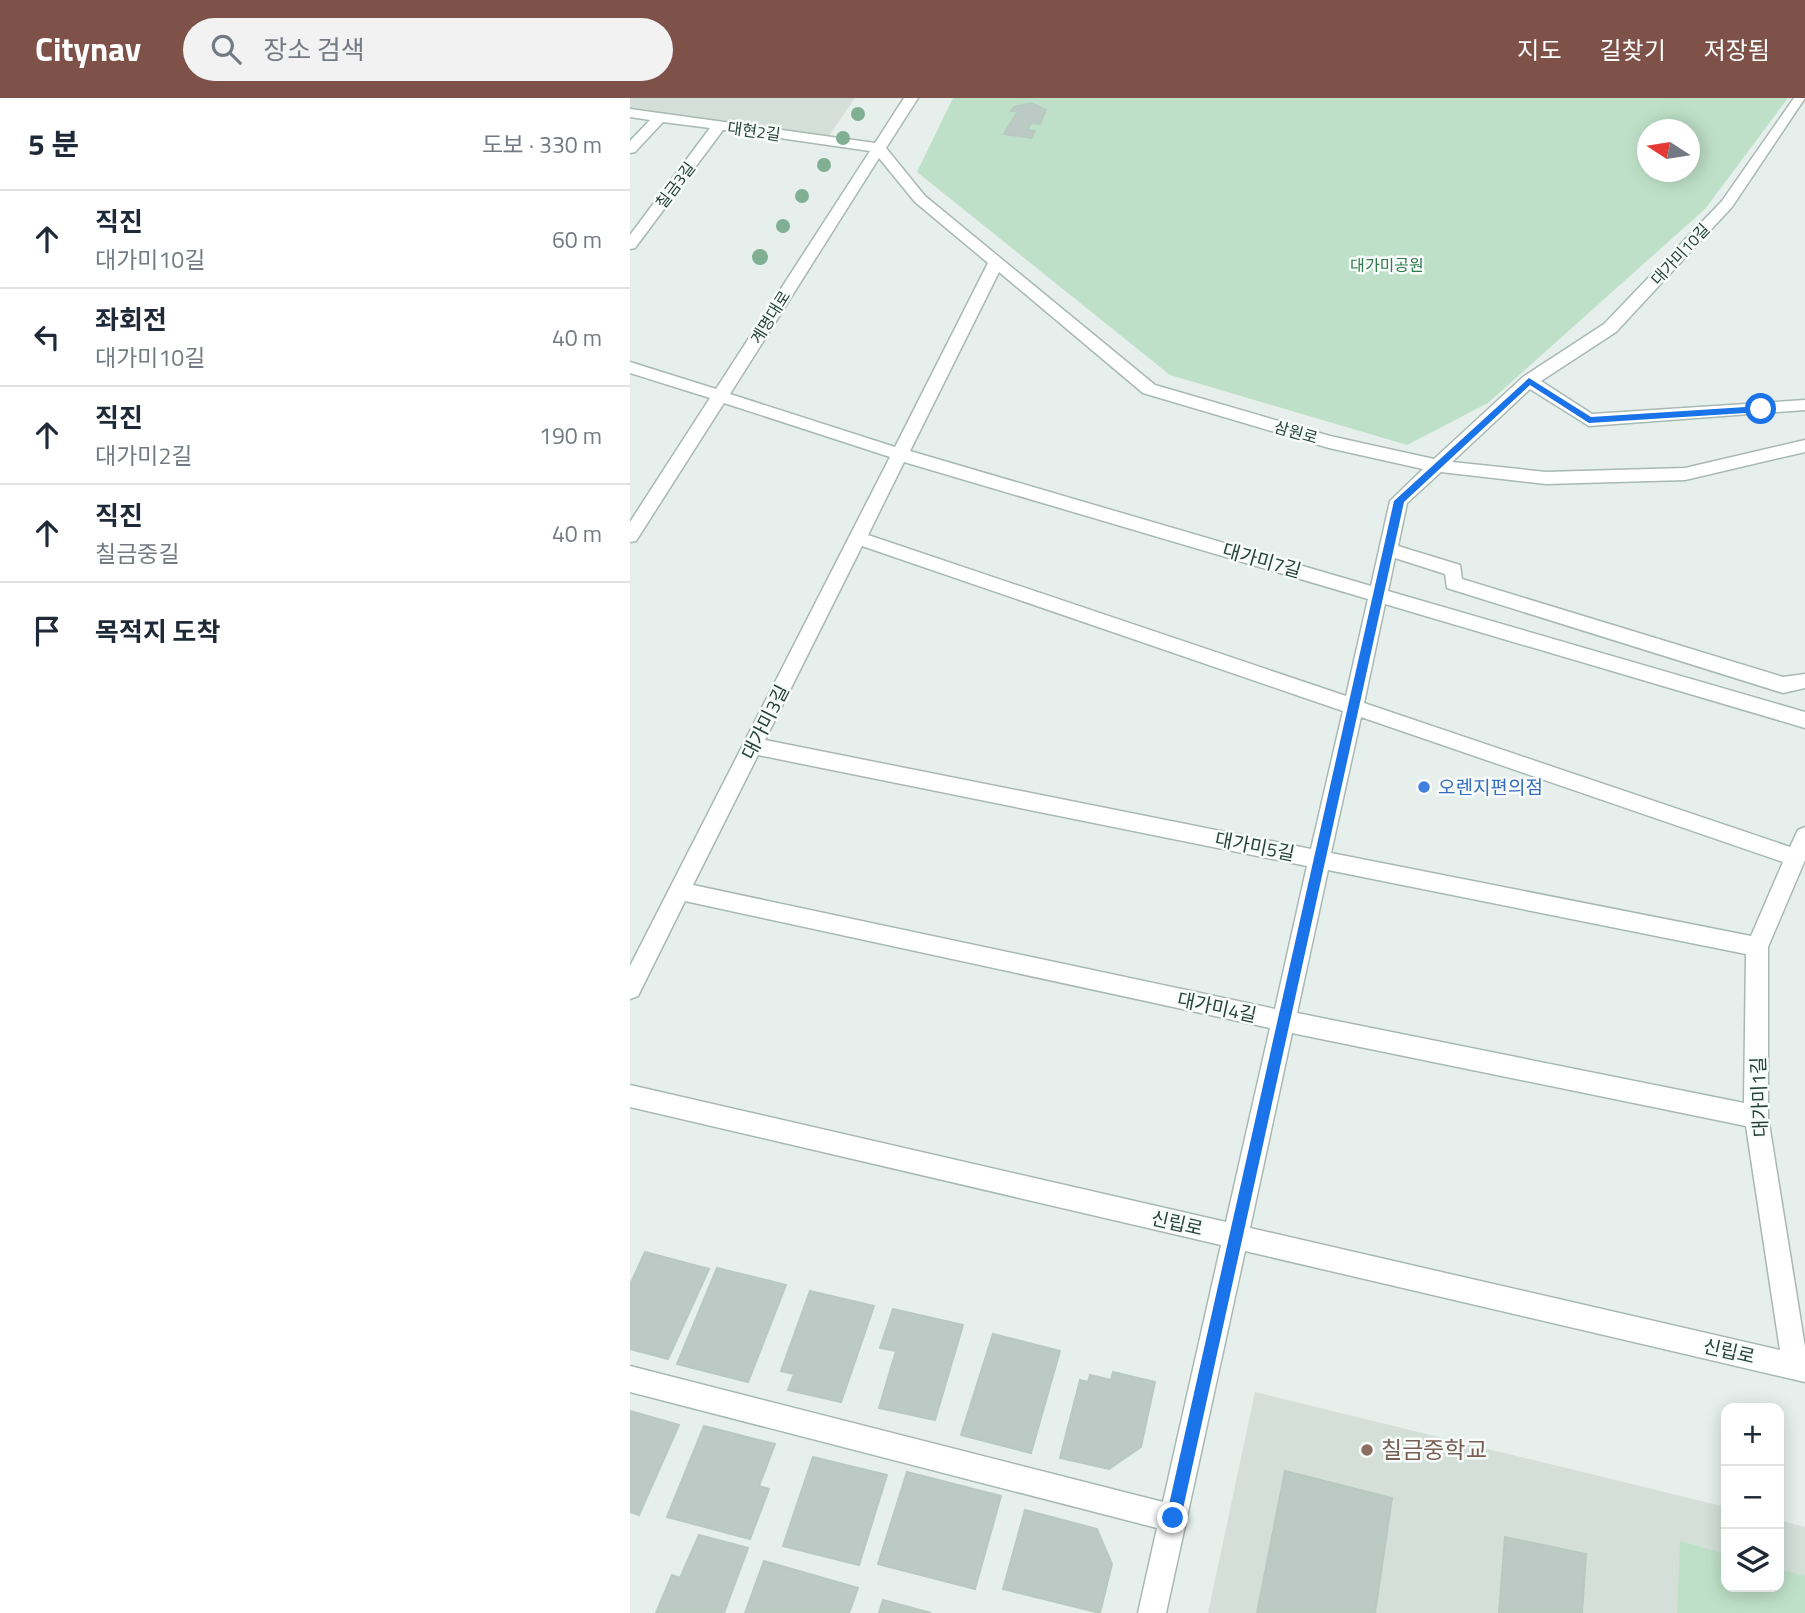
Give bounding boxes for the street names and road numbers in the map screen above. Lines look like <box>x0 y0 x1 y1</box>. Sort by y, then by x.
street label: 대현2길 <box>726 115 782 147</box>
street label: 칠금3길 <box>649 157 701 213</box>
street label: 대가미10길 <box>1645 218 1715 290</box>
street label: 계명대로 <box>744 285 796 348</box>
street label: 삼원로 <box>1271 414 1321 450</box>
street label: 대가미7길 <box>1219 534 1305 585</box>
street label: 대가미3길 <box>733 679 796 764</box>
street label: 대가미5길 <box>1213 824 1297 867</box>
street label: 대가미4길 <box>1175 984 1260 1029</box>
street label: 대가미1길 <box>1743 1056 1774 1138</box>
street label: 신립로 <box>1148 1202 1206 1243</box>
street label: 신립로 <box>1700 1330 1758 1371</box>

